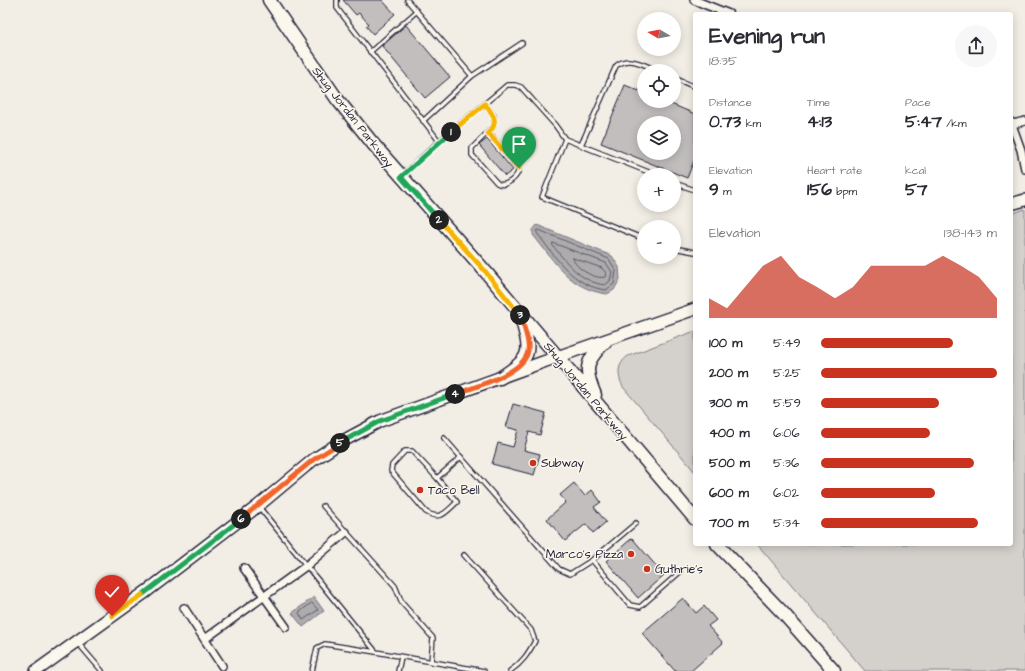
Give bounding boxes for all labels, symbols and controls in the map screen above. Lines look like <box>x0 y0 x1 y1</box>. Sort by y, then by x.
north arrow <box>637 12 681 56</box>
map controls <box>637 12 681 264</box>
text: Evening run <box>709 21 825 52</box>
button: share <box>955 25 997 67</box>
text: 18:35 <box>709 52 737 70</box>
street label: Shug Jordan Parkway <box>307 63 398 172</box>
button: locate <box>637 64 681 108</box>
text: Distance <box>709 95 752 110</box>
text: Time <box>807 95 830 110</box>
text: Pace <box>905 95 931 110</box>
text: 0.73 <box>709 110 741 134</box>
text: 4:13 <box>807 110 832 134</box>
text: 5:47 <box>905 110 942 134</box>
button: layers <box>637 116 681 160</box>
text: km <box>741 116 761 131</box>
text: /km <box>942 116 967 131</box>
pin: 1 <box>441 122 461 142</box>
text: 1 <box>450 124 452 139</box>
pin <box>502 127 536 168</box>
icon: arrive <box>508 133 530 155</box>
text: Elevation <box>709 163 752 178</box>
text: Heart rate <box>807 163 862 178</box>
text: kcal <box>905 163 926 178</box>
button: + <box>637 168 681 212</box>
text: 9 <box>709 178 719 202</box>
text: 156 <box>807 178 832 202</box>
text: 57 <box>905 178 928 202</box>
text: m <box>719 184 732 199</box>
text: bpm <box>832 184 857 199</box>
pin: 2 <box>429 210 449 230</box>
text: 2 <box>436 212 442 227</box>
button: − <box>637 220 681 264</box>
text: Elevation <box>709 224 760 242</box>
text: 138–143 m <box>944 224 997 242</box>
pin: 3 <box>510 305 530 325</box>
text: 3 <box>517 307 523 322</box>
text: 100 m <box>709 334 742 352</box>
text: 5:49 <box>773 334 801 352</box>
street label: Shug Jordan Parkway <box>539 338 632 445</box>
text: 200 m <box>709 364 748 382</box>
text: 5:25 <box>773 364 801 382</box>
pin: 4 <box>445 384 465 404</box>
text: 4 <box>451 386 459 401</box>
text: 300 m <box>709 394 747 412</box>
text: 5:59 <box>773 394 801 412</box>
text: 400 m <box>709 424 750 442</box>
text: 6:06 <box>773 424 800 442</box>
pin: 5 <box>330 433 350 453</box>
text: 5 <box>336 435 344 450</box>
text: 500 m <box>709 454 750 472</box>
text: 5:36 <box>773 454 799 472</box>
place label: Subway <box>541 455 584 473</box>
marker: Subway <box>528 458 538 468</box>
place label: Taco Bell <box>428 482 480 499</box>
text: 600 m <box>709 484 749 502</box>
text: 6:02 <box>773 484 799 502</box>
marker: Taco Bell <box>415 485 425 495</box>
pin: 6 <box>231 509 251 529</box>
text: 6 <box>238 511 244 526</box>
text: 700 m <box>709 514 749 532</box>
text: 5:34 <box>773 514 800 532</box>
place label: Marco's Pizza <box>546 546 623 563</box>
marker: Marco's Pizza <box>626 549 636 559</box>
place label: Guthrie's <box>655 561 703 578</box>
marker: Guthrie's <box>642 564 652 574</box>
pin <box>95 575 129 616</box>
icon: check <box>101 581 123 603</box>

